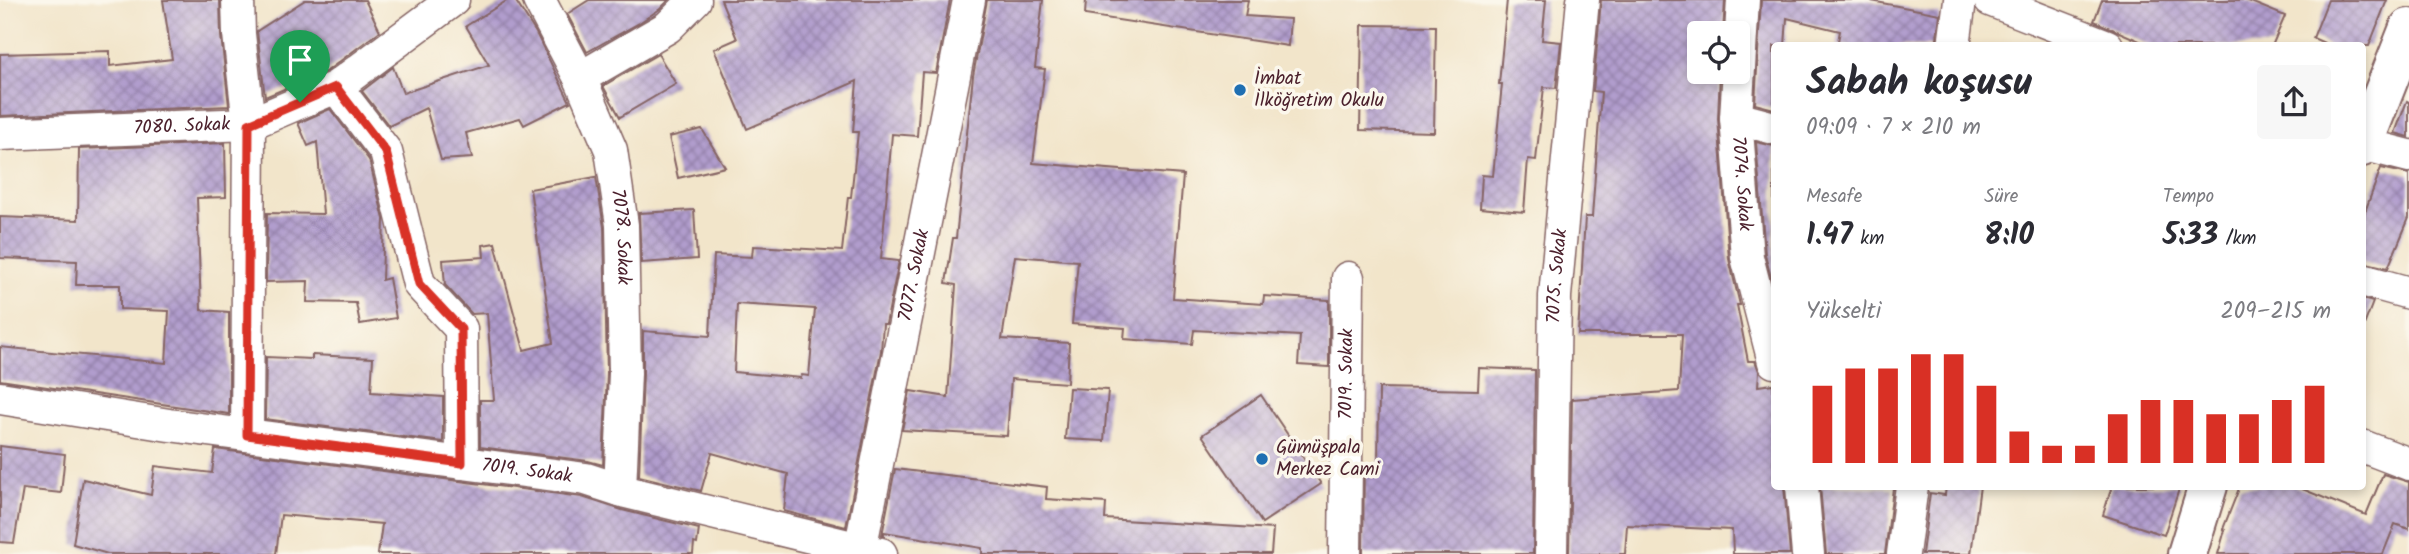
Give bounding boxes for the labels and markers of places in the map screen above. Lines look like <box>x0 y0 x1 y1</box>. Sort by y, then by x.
pin <box>270 30 330 102</box>
place label: İmbat İlköğretim Okulu <box>1254 64 1384 116</box>
marker: İmbat İlköğretim Okulu <box>1232 82 1248 98</box>
place label: Gümüşpala Merkez Cami <box>1276 433 1381 485</box>
marker: Gümüşpala Merkez Cami <box>1254 451 1270 467</box>

